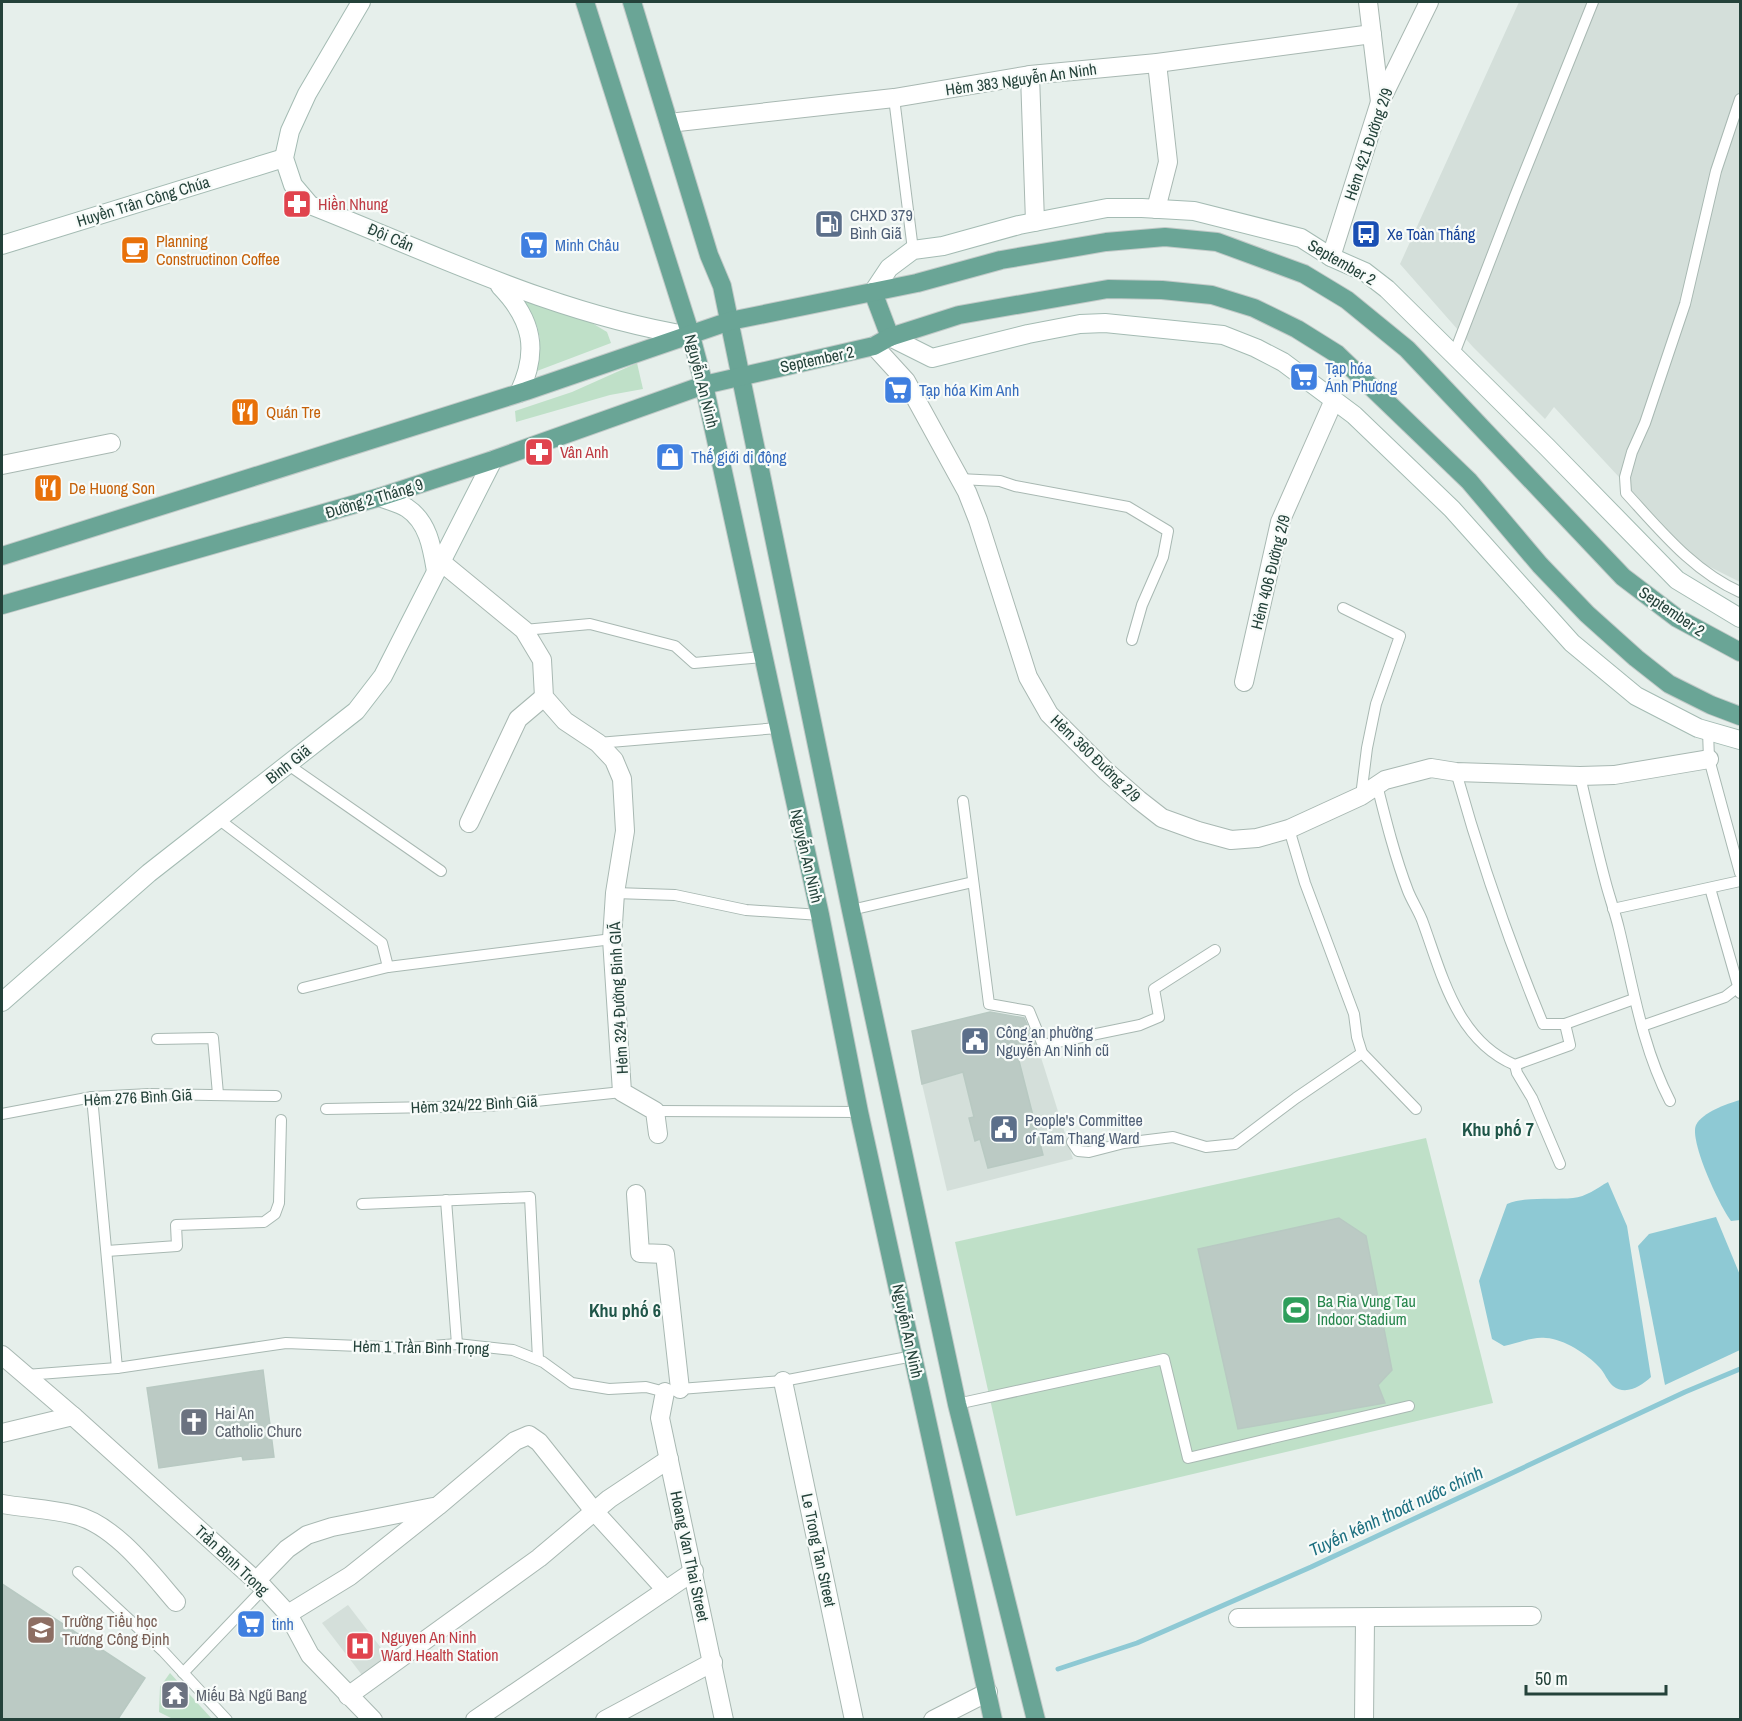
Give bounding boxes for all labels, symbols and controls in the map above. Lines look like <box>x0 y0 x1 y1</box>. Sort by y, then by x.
street label: Hẻm 383 Nguyễn An Ninh <box>944 57 1098 101</box>
street label: Hẻm 421 Đường 2/9 <box>1338 85 1398 203</box>
street label: Huyền Trân Công Chúa <box>74 170 213 232</box>
pharmacy icon: Hiền Nhung <box>281 188 313 220</box>
place label: Hiền Nhung <box>318 193 389 215</box>
place label: CHXD 379 Bình Giã <box>850 204 913 244</box>
fuel station icon: CHXD 379 Bình Giã <box>813 208 845 240</box>
street label: Đội Cấn <box>365 217 417 257</box>
bus stop icon: Xe Toàn Thắng <box>1350 218 1382 250</box>
place label: Xe Toàn Thắng <box>1387 223 1476 245</box>
supermarket icon: Minh Châu <box>518 229 550 261</box>
place label: Planning Constructinon Coffee <box>156 230 280 270</box>
cafe icon: Planning Constructinon Coffee <box>119 234 151 266</box>
place label: Minh Châu <box>555 234 619 256</box>
street label: September 2 <box>1304 234 1380 290</box>
street label: Nguyễn An Ninh <box>680 332 724 430</box>
street label: September 2 <box>778 340 856 378</box>
place label: Tạp hóa Ánh Phương <box>1324 357 1398 397</box>
supermarket icon: Tạp hóa Ánh Phương <box>1288 361 1320 393</box>
supermarket icon: Tạp hóa Kim Anh <box>882 374 914 406</box>
place label: Tạp hóa Kim Anh <box>919 379 1019 401</box>
restaurant icon: Quán Tre <box>229 396 261 428</box>
place label: Quán Tre <box>266 401 321 423</box>
pharmacy icon: Vân Anh <box>523 436 555 468</box>
place label: Vân Anh <box>560 441 609 463</box>
shop icon: Thế giới di động <box>654 441 686 473</box>
place label: Thế giới di động <box>691 446 787 468</box>
restaurant icon: De Huong Son <box>32 472 64 504</box>
street label: Đường 2 Tháng 9 <box>322 473 426 523</box>
place label: De Huong Son <box>69 477 155 499</box>
street label: Hẻm 406 Đường 2/9 <box>1245 512 1295 632</box>
street label: September 2 <box>1635 581 1709 641</box>
street label: Hẻm 360 Đường 2/9 <box>1046 709 1146 807</box>
street label: Bình Giã <box>261 739 316 789</box>
street label: Nguyễn An Ninh <box>786 807 828 905</box>
street label: Hẻm 324 Đường Binh GIÃ <box>603 921 633 1075</box>
place label: Công an phường Nguyễn An Ninh cũ <box>996 1021 1109 1061</box>
public building icon: Công an phường Nguyễn An Ninh cũ <box>959 1025 991 1057</box>
street label: Hẻm 276 Bình Giã <box>83 1083 194 1111</box>
street label: Hẻm 324/22 Bình Giã <box>410 1090 539 1118</box>
place label: People's Committee of Tam Thang Ward <box>1025 1109 1143 1149</box>
public building icon: People's Committee of Tam Thang Ward <box>988 1113 1020 1145</box>
district label: Khu phố 7 <box>1462 1117 1534 1142</box>
street label: Nguyễn An Ninh <box>887 1282 929 1380</box>
place label: Ba Ria Vung Tau Indoor Stadium <box>1317 1290 1416 1330</box>
sports icon: Ba Ria Vung Tau Indoor Stadium <box>1280 1294 1312 1326</box>
district label: Khu phố 6 <box>589 1298 661 1323</box>
street label: Hẻm 1 Trần Bình Trọng <box>353 1335 490 1359</box>
place label: Hai An Catholic Churc <box>215 1402 302 1442</box>
church icon: Hai An Catholic Churc <box>178 1406 210 1438</box>
water label: Tuyến kênh thoát nước chính <box>1305 1460 1487 1562</box>
street label: Hoang Van Thai Street <box>665 1489 715 1624</box>
street label: Le Trong Tan Street <box>796 1491 842 1609</box>
street label: Trần Bình Trọng <box>190 1520 275 1601</box>
supermarket icon: tinh <box>235 1608 267 1640</box>
place label: Trường Tiểu học Trương Công Định <box>62 1610 169 1650</box>
place label: tinh <box>272 1613 294 1635</box>
school or university icon: Trường Tiểu học Trương Công Định <box>25 1614 57 1646</box>
place label: Nguyen An Ninh Ward Health Station <box>381 1626 499 1666</box>
hospital icon: Nguyen An Ninh Ward Health Station <box>344 1630 376 1662</box>
scale bar <box>1526 1658 1666 1696</box>
text: 50 m <box>1535 1666 1568 1691</box>
temple icon: Miếu Bà Ngũ Bang <box>159 1679 191 1711</box>
place label: Miếu Bà Ngũ Bang <box>196 1684 308 1706</box>

